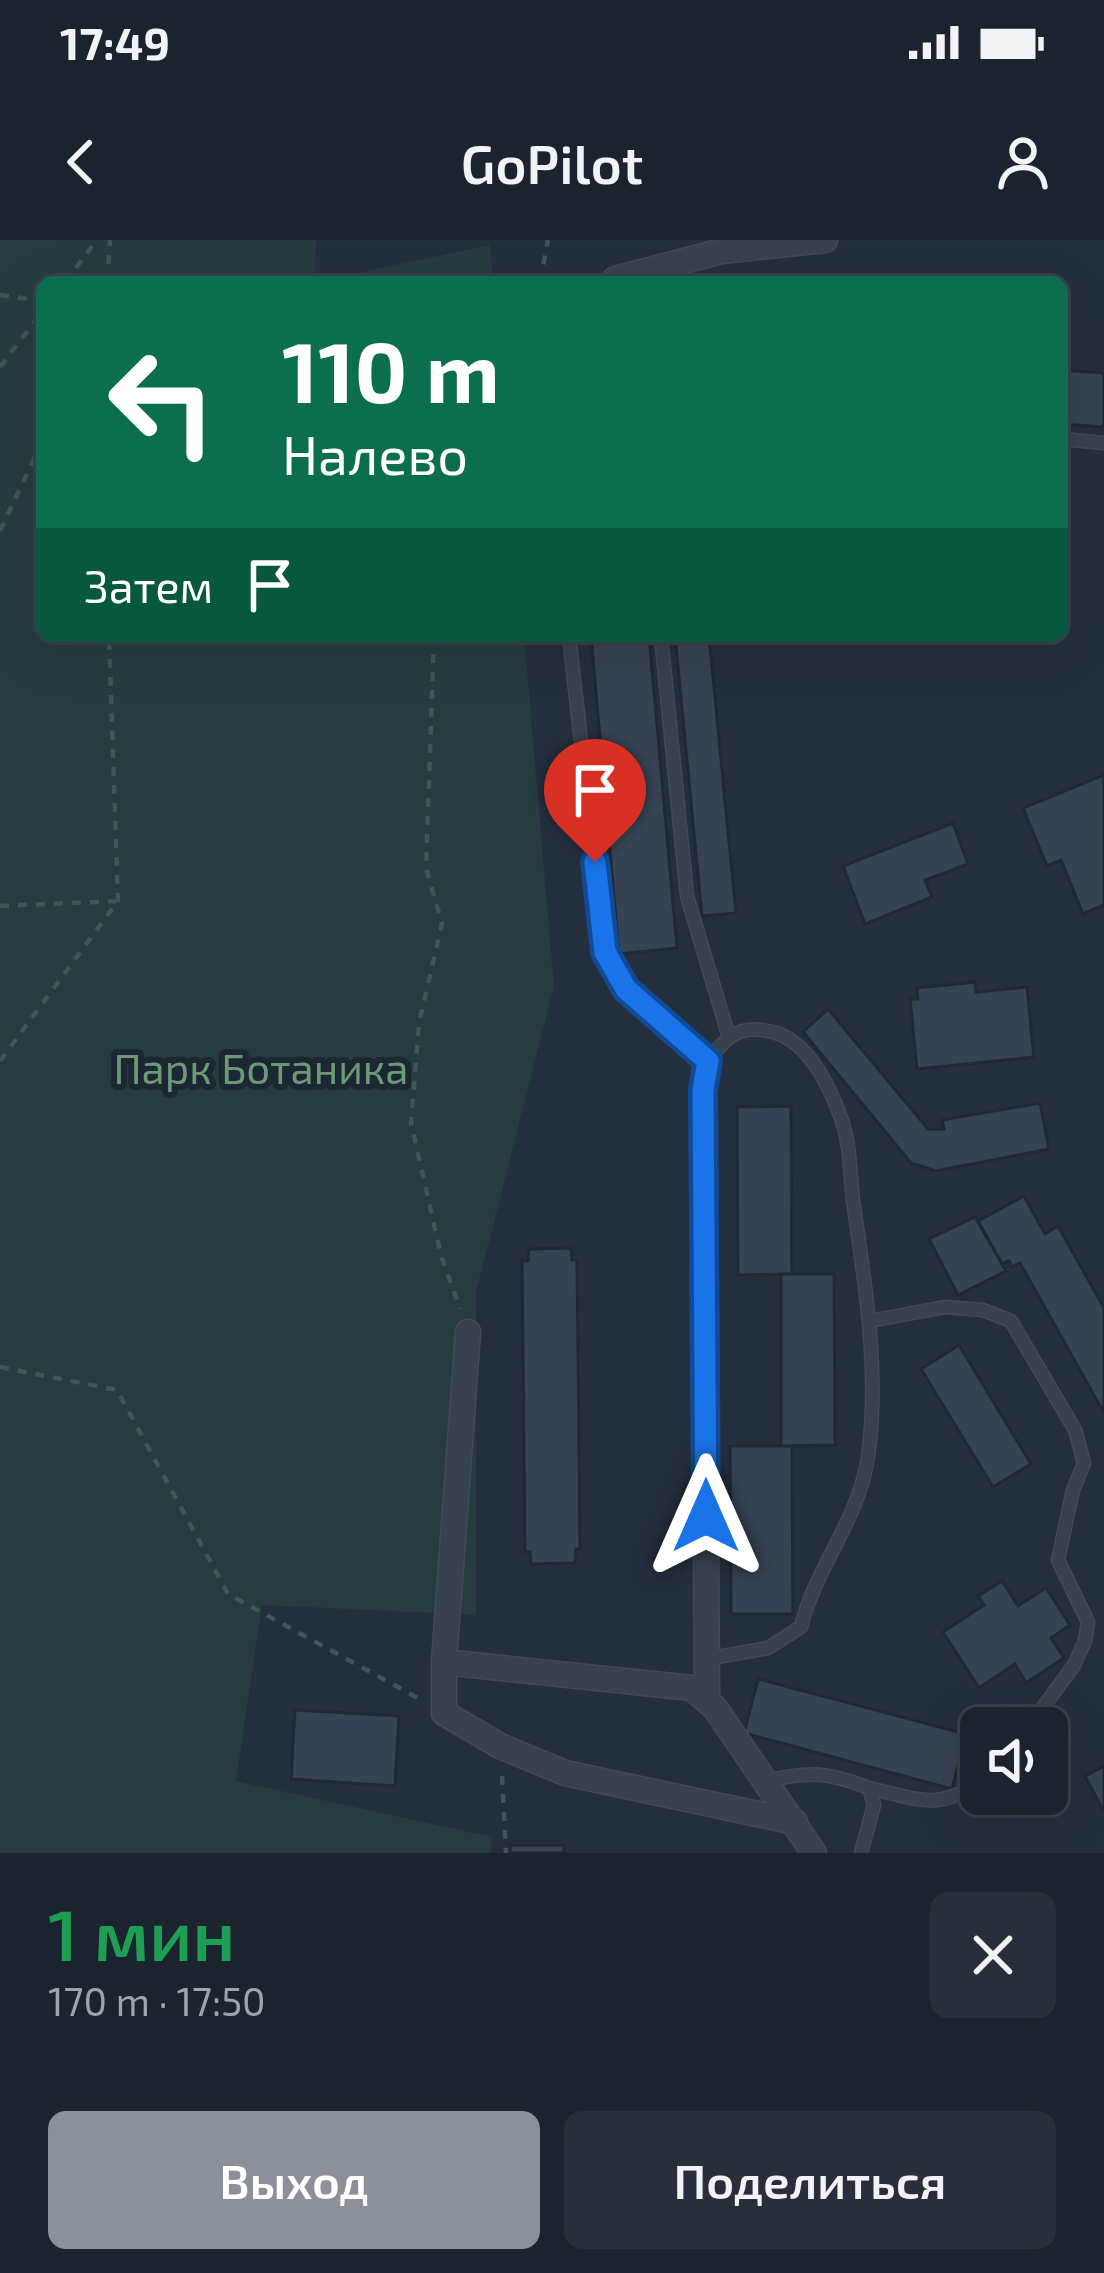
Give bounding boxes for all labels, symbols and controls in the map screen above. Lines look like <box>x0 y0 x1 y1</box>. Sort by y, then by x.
text: 17:49 <box>60 15 170 69</box>
icon: back <box>48 129 114 195</box>
icon: person <box>990 129 1056 195</box>
text: GoPilot <box>461 130 643 195</box>
text: 110 m <box>282 319 500 420</box>
icon: left <box>84 324 240 480</box>
text: Налево <box>282 421 468 486</box>
icon: arrive <box>237 552 303 618</box>
text: Затем <box>84 558 213 612</box>
pin <box>544 739 646 862</box>
icon: arrive <box>562 757 628 823</box>
park label: Парк Ботаника <box>113 1042 409 1092</box>
position arrow <box>643 1453 769 1579</box>
map controls <box>960 1707 1068 1815</box>
button: sound <box>960 1707 1068 1815</box>
text: 1 мин <box>48 1889 235 1975</box>
button: close <box>930 1892 1056 2018</box>
text: 170 m · 17:50 <box>48 1977 266 2024</box>
button: Выход <box>48 2111 540 2249</box>
button: Поделиться <box>564 2111 1056 2249</box>

